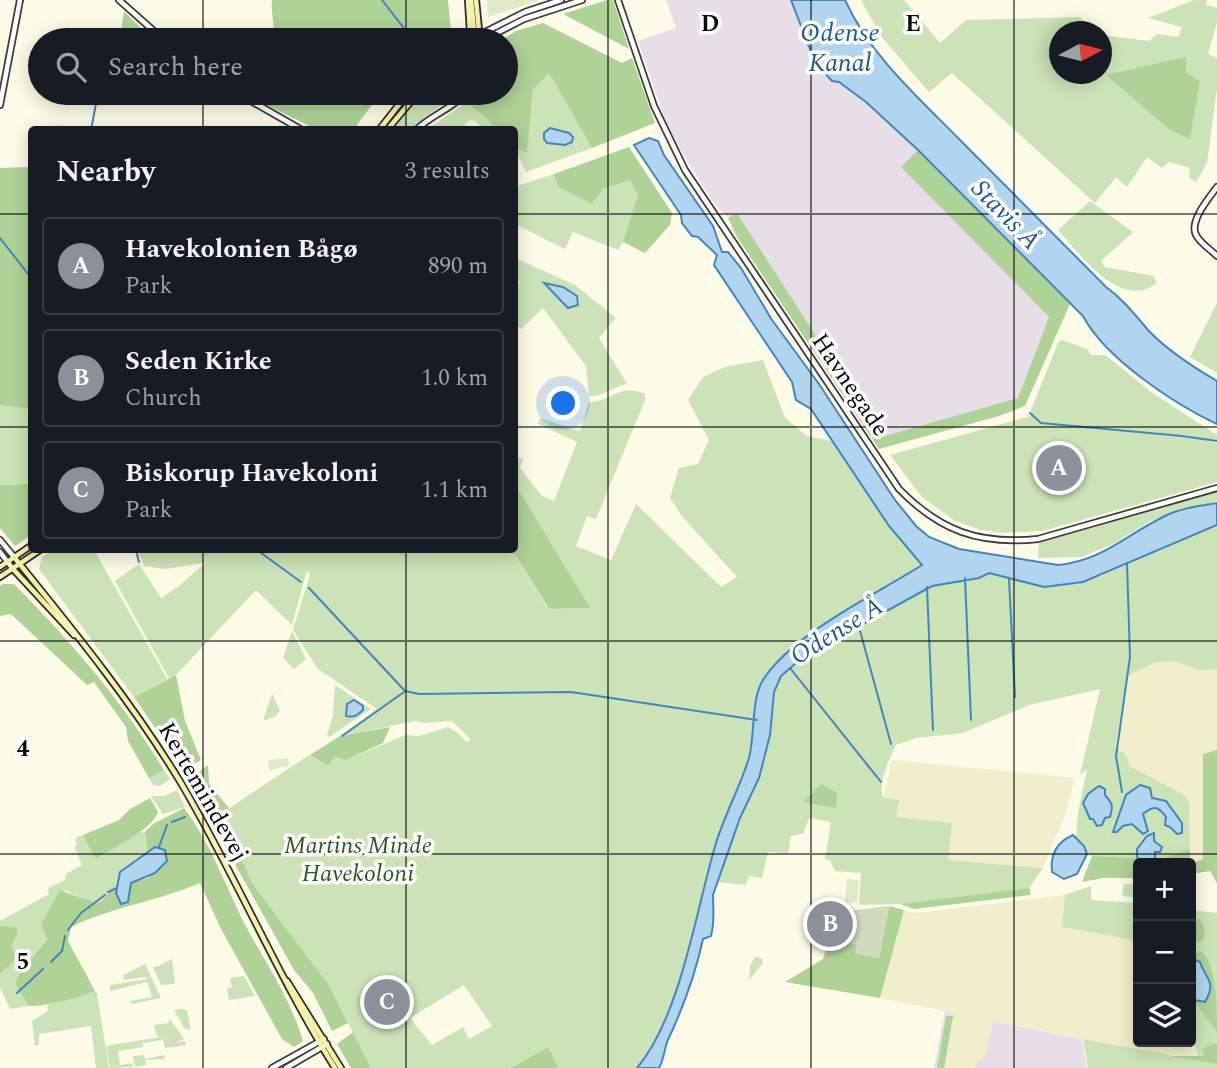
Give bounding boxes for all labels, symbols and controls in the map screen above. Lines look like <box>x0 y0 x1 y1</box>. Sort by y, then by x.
text: D <box>701 7 719 42</box>
text: E <box>905 7 921 42</box>
water label: Odense Kanal <box>800 13 880 83</box>
north arrow <box>1049 21 1112 84</box>
search box <box>28 28 518 105</box>
text: Search here <box>108 47 243 87</box>
icon: search <box>52 48 90 86</box>
text: Nearby <box>56 149 155 195</box>
text: 3 results <box>405 154 490 189</box>
water label: Stavis Å <box>962 170 1050 260</box>
text: Havekolonien Bågø <box>125 229 358 269</box>
text: A <box>72 249 90 284</box>
text: 890 m <box>428 249 488 284</box>
text: Park <box>125 269 172 304</box>
street label: Havnegade <box>802 326 898 444</box>
text: Seden Kirke <box>125 341 272 381</box>
text: B <box>73 361 89 396</box>
text: 1.0 km <box>421 361 488 396</box>
text: Church <box>125 381 202 416</box>
your location <box>546 386 580 420</box>
pin: A <box>1036 442 1082 494</box>
text: Biskorup Havekoloni <box>125 453 378 493</box>
text: C <box>73 473 89 508</box>
text: 1.1 km <box>421 473 488 508</box>
text: Park <box>125 493 172 528</box>
water label: Odense Å <box>782 586 892 676</box>
street label: Kertemindevej <box>148 716 258 868</box>
text: 4 <box>17 732 30 767</box>
park label: Martins Minde Havekoloni <box>284 828 432 892</box>
map controls <box>1133 858 1196 1047</box>
button: + <box>1133 858 1196 921</box>
pin: B <box>807 898 853 950</box>
button: − <box>1133 921 1196 984</box>
text: 5 <box>17 945 29 980</box>
pin: C <box>364 976 410 1028</box>
button: layers <box>1133 984 1196 1047</box>

